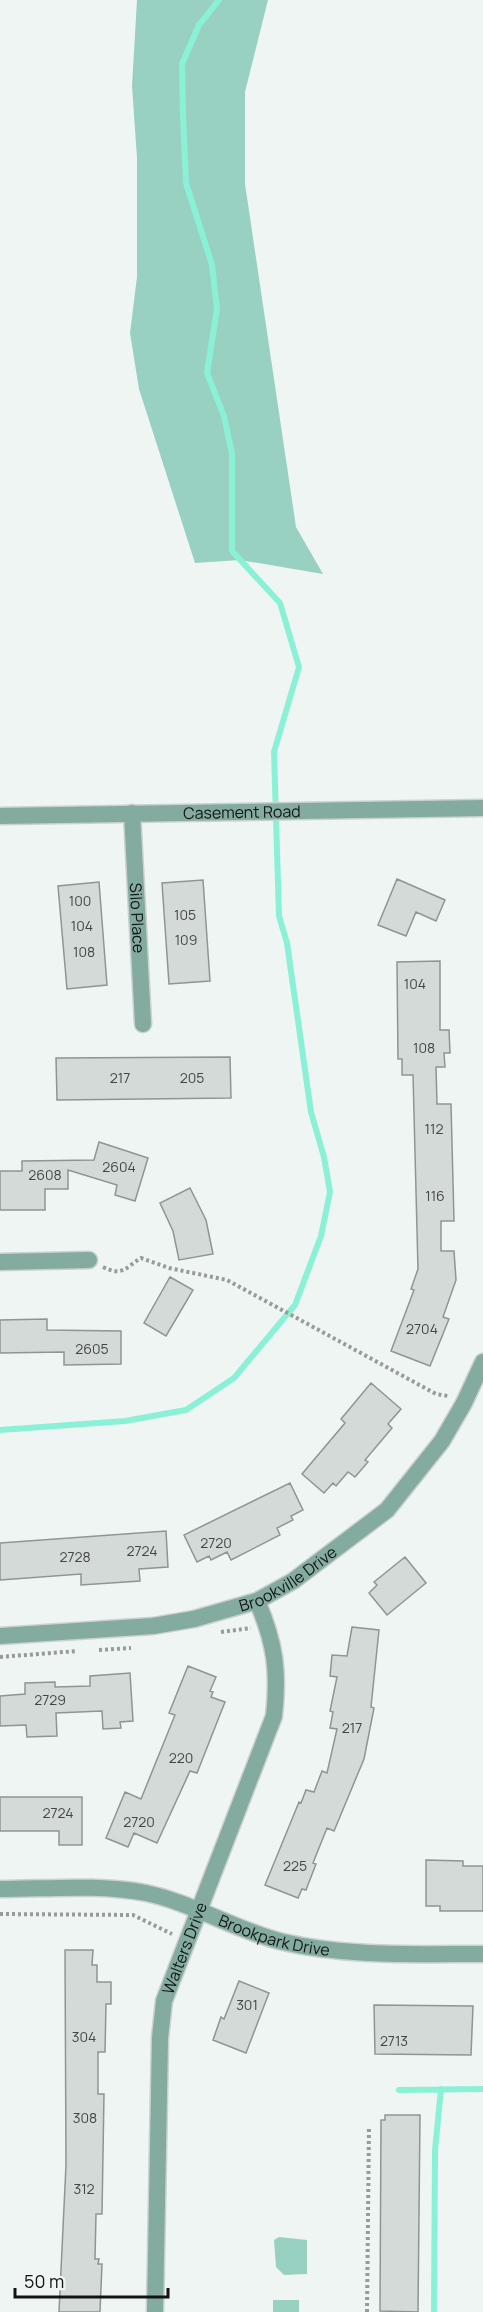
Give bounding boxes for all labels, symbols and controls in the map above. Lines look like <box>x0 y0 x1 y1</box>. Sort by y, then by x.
street label: Casement Road <box>183 800 301 824</box>
street label: Silo Place <box>125 882 150 954</box>
house number: 100 <box>69 891 91 910</box>
house number: 105 <box>174 905 196 924</box>
house number: 104 <box>71 916 93 935</box>
house number: 109 <box>175 930 197 949</box>
house number: 108 <box>73 942 95 961</box>
house number: 104 <box>404 974 426 993</box>
house number: 108 <box>413 1038 435 1057</box>
house number: 217 <box>110 1068 130 1087</box>
house number: 205 <box>180 1068 204 1087</box>
house number: 112 <box>425 1119 443 1138</box>
house number: 2604 <box>102 1157 136 1176</box>
house number: 2608 <box>28 1165 62 1184</box>
house number: 116 <box>425 1186 445 1205</box>
house number: 2704 <box>406 1319 438 1338</box>
house number: 2605 <box>75 1339 109 1358</box>
house number: 2720 <box>200 1533 232 1552</box>
house number: 2724 <box>127 1541 157 1560</box>
street label: Brookville Drive <box>236 1541 341 1617</box>
house number: 2728 <box>59 1547 91 1566</box>
house number: 2729 <box>34 1690 66 1709</box>
house number: 217 <box>342 1718 362 1737</box>
house number: 220 <box>169 1748 193 1767</box>
house number: 2724 <box>43 1803 73 1822</box>
house number: 2720 <box>123 1812 155 1831</box>
house number: 225 <box>283 1856 307 1875</box>
street label: Walters Drive <box>157 1899 212 1997</box>
street label: Brookpark Drive <box>215 1909 331 1961</box>
house number: 301 <box>236 1995 258 2014</box>
house number: 304 <box>72 2027 96 2046</box>
house number: 2713 <box>380 2031 408 2050</box>
house number: 308 <box>73 2108 97 2127</box>
house number: 312 <box>73 2179 95 2198</box>
scale bar <box>15 2261 168 2299</box>
text: 50 m <box>24 2269 64 2293</box>

